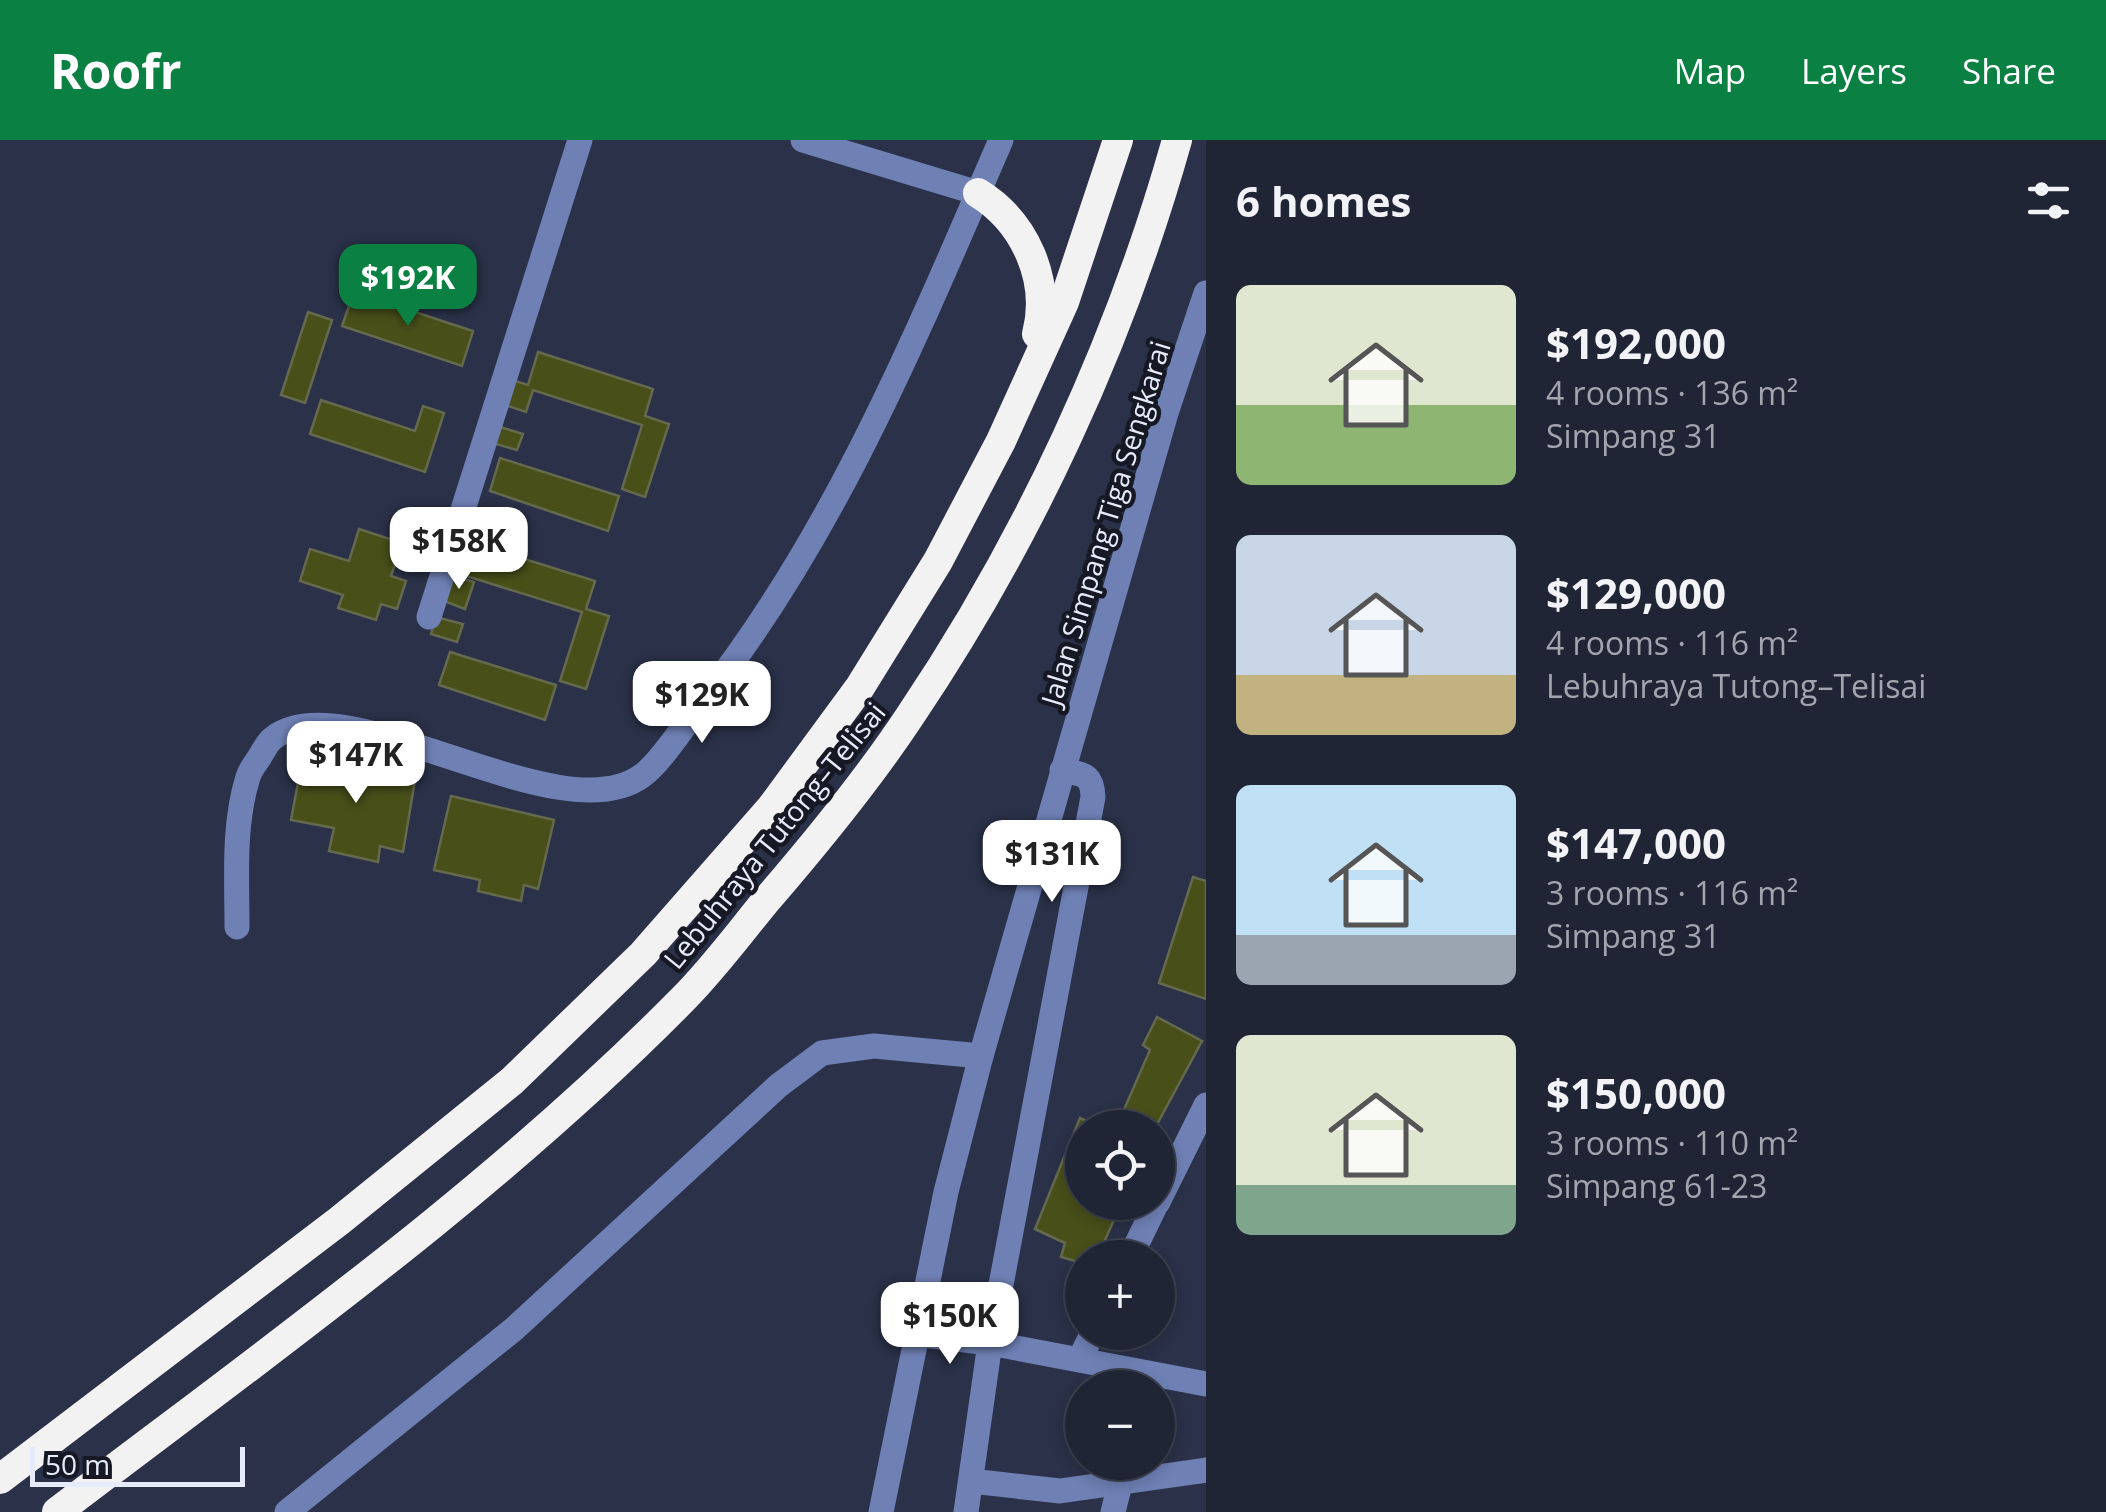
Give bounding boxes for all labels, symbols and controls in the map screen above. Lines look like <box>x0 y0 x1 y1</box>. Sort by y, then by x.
text: Roofr <box>50 38 182 103</box>
text: Map <box>1674 47 1746 94</box>
text: Layers <box>1801 47 1907 94</box>
text: Share <box>1962 47 2056 94</box>
text: 6 homes <box>1236 172 1411 229</box>
icon: filters <box>2021 173 2076 228</box>
pin: $192K <box>338 244 478 329</box>
text: $192K <box>361 255 455 298</box>
text: $192,000 <box>1546 314 1726 371</box>
icon: home <box>1316 325 1436 445</box>
street label: Jalan Simpang Tiga Sengkarai <box>1031 336 1179 713</box>
text: 4 rooms · 136 m² <box>1546 371 1798 414</box>
text: Simpang 31 <box>1546 414 1721 457</box>
pin: $158K <box>389 507 529 592</box>
text: $158K <box>412 518 506 561</box>
text: $129,000 <box>1546 564 1726 621</box>
icon: home <box>1316 575 1436 695</box>
text: 4 rooms · 116 m² <box>1546 621 1798 664</box>
pin: $129K <box>632 661 772 746</box>
text: Lebuhraya Tutong–Telisai <box>1546 664 1926 707</box>
text: $129K <box>655 672 749 715</box>
street label: Lebuhraya Tutong–Telisai <box>655 694 893 976</box>
pin: $147K <box>286 721 426 806</box>
text: $147K <box>309 732 403 775</box>
text: $147,000 <box>1546 814 1726 871</box>
pin: $131K <box>982 820 1122 905</box>
icon: home <box>1316 825 1436 945</box>
text: $131K <box>1005 831 1099 874</box>
text: 3 rooms · 116 m² <box>1546 871 1798 914</box>
text: Simpang 31 <box>1546 914 1721 957</box>
text: $150,000 <box>1546 1064 1726 1121</box>
icon: home <box>1316 1075 1436 1195</box>
map controls <box>1065 1110 1175 1480</box>
button: locate <box>1065 1110 1175 1220</box>
text: 3 rooms · 110 m² <box>1546 1121 1798 1164</box>
text: Simpang 61-23 <box>1546 1164 1767 1207</box>
button: + <box>1065 1240 1175 1350</box>
pin: $150K <box>880 1282 1020 1367</box>
text: $150K <box>903 1293 997 1336</box>
button: − <box>1065 1370 1175 1480</box>
scale bar <box>30 1442 245 1486</box>
text: 50 m <box>45 1445 110 1483</box>

